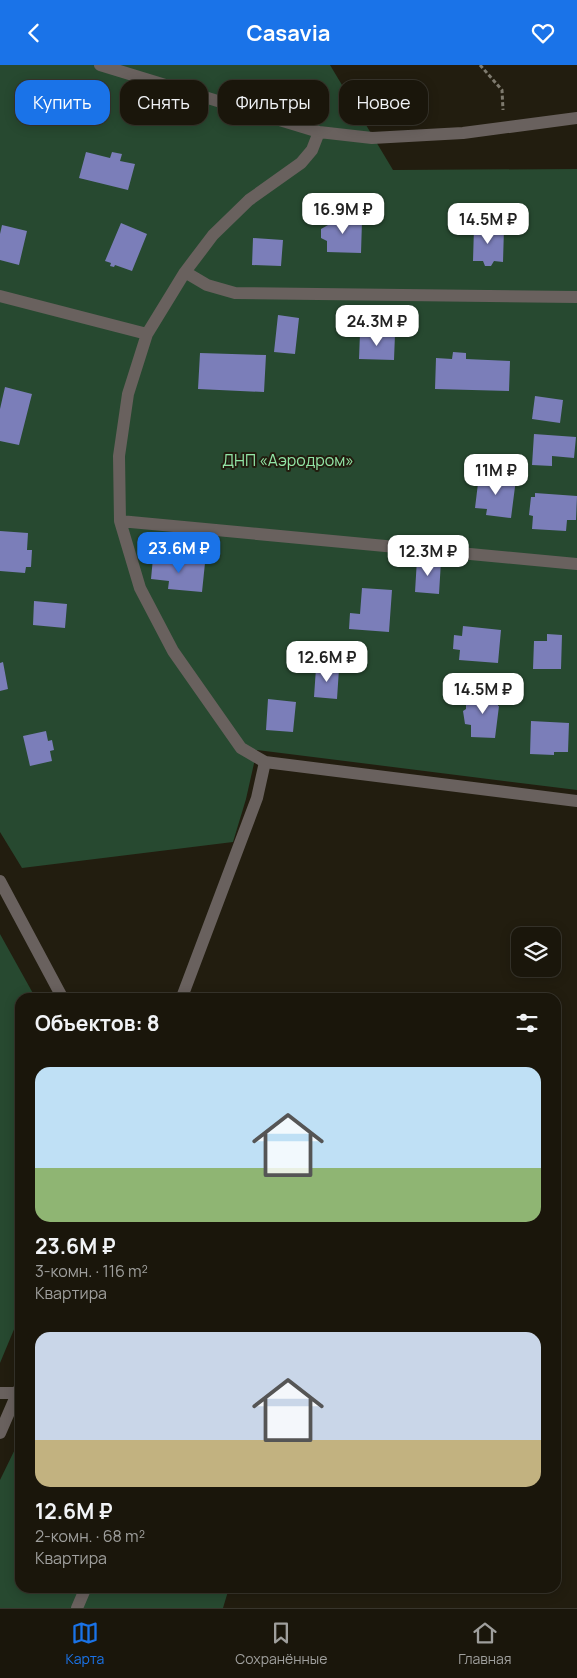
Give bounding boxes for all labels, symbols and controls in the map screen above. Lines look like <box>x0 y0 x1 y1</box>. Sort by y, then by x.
text: Casavia <box>246 18 331 48</box>
icon: back <box>20 19 48 47</box>
icon: heart <box>529 19 557 47</box>
chip: Купить <box>15 80 110 125</box>
chip: Снять <box>120 80 208 125</box>
chip: Фильтры <box>218 80 329 125</box>
chip: Новое <box>339 80 428 125</box>
pin: 16.9M ₽ <box>297 193 389 235</box>
text: 16.9M ₽ <box>313 198 373 220</box>
pin: 14.5M ₽ <box>442 203 534 245</box>
text: 14.5M ₽ <box>459 208 517 230</box>
pin: 24.3M ₽ <box>331 305 423 347</box>
text: 24.3M ₽ <box>347 310 407 332</box>
park label: ДНП «Аэродром» <box>222 449 354 471</box>
pin: 11M ₽ <box>461 453 531 496</box>
text: 11M ₽ <box>475 459 517 481</box>
pin: 23.6M ₽ <box>133 531 225 574</box>
pin: 12.3M ₽ <box>382 535 474 577</box>
text: 23.6M ₽ <box>148 537 210 559</box>
text: 12.3M ₽ <box>399 540 457 562</box>
pin: 12.6M ₽ <box>281 641 373 683</box>
text: 12.6M ₽ <box>297 646 357 668</box>
pin: 14.5M ₽ <box>437 673 529 715</box>
text: 14.5M ₽ <box>454 678 512 700</box>
map controls <box>511 927 561 977</box>
button: layers <box>511 927 561 977</box>
text: Объектов: 8 <box>35 1009 160 1037</box>
icon: filters <box>513 1009 541 1037</box>
icon: home <box>243 1100 333 1190</box>
text: 23.6M ₽ <box>35 1232 116 1260</box>
text: 3-комн. · 116 m² <box>35 1260 148 1282</box>
text: Квартира <box>35 1282 107 1304</box>
icon: home <box>243 1365 333 1455</box>
text: 12.6M ₽ <box>35 1497 113 1525</box>
text: 2-комн. · 68 m² <box>35 1525 145 1547</box>
text: Квартира <box>35 1547 107 1569</box>
tab: Карта <box>65 1619 104 1668</box>
tab: Сохранённые <box>235 1619 327 1668</box>
tab: Главная <box>458 1619 512 1668</box>

